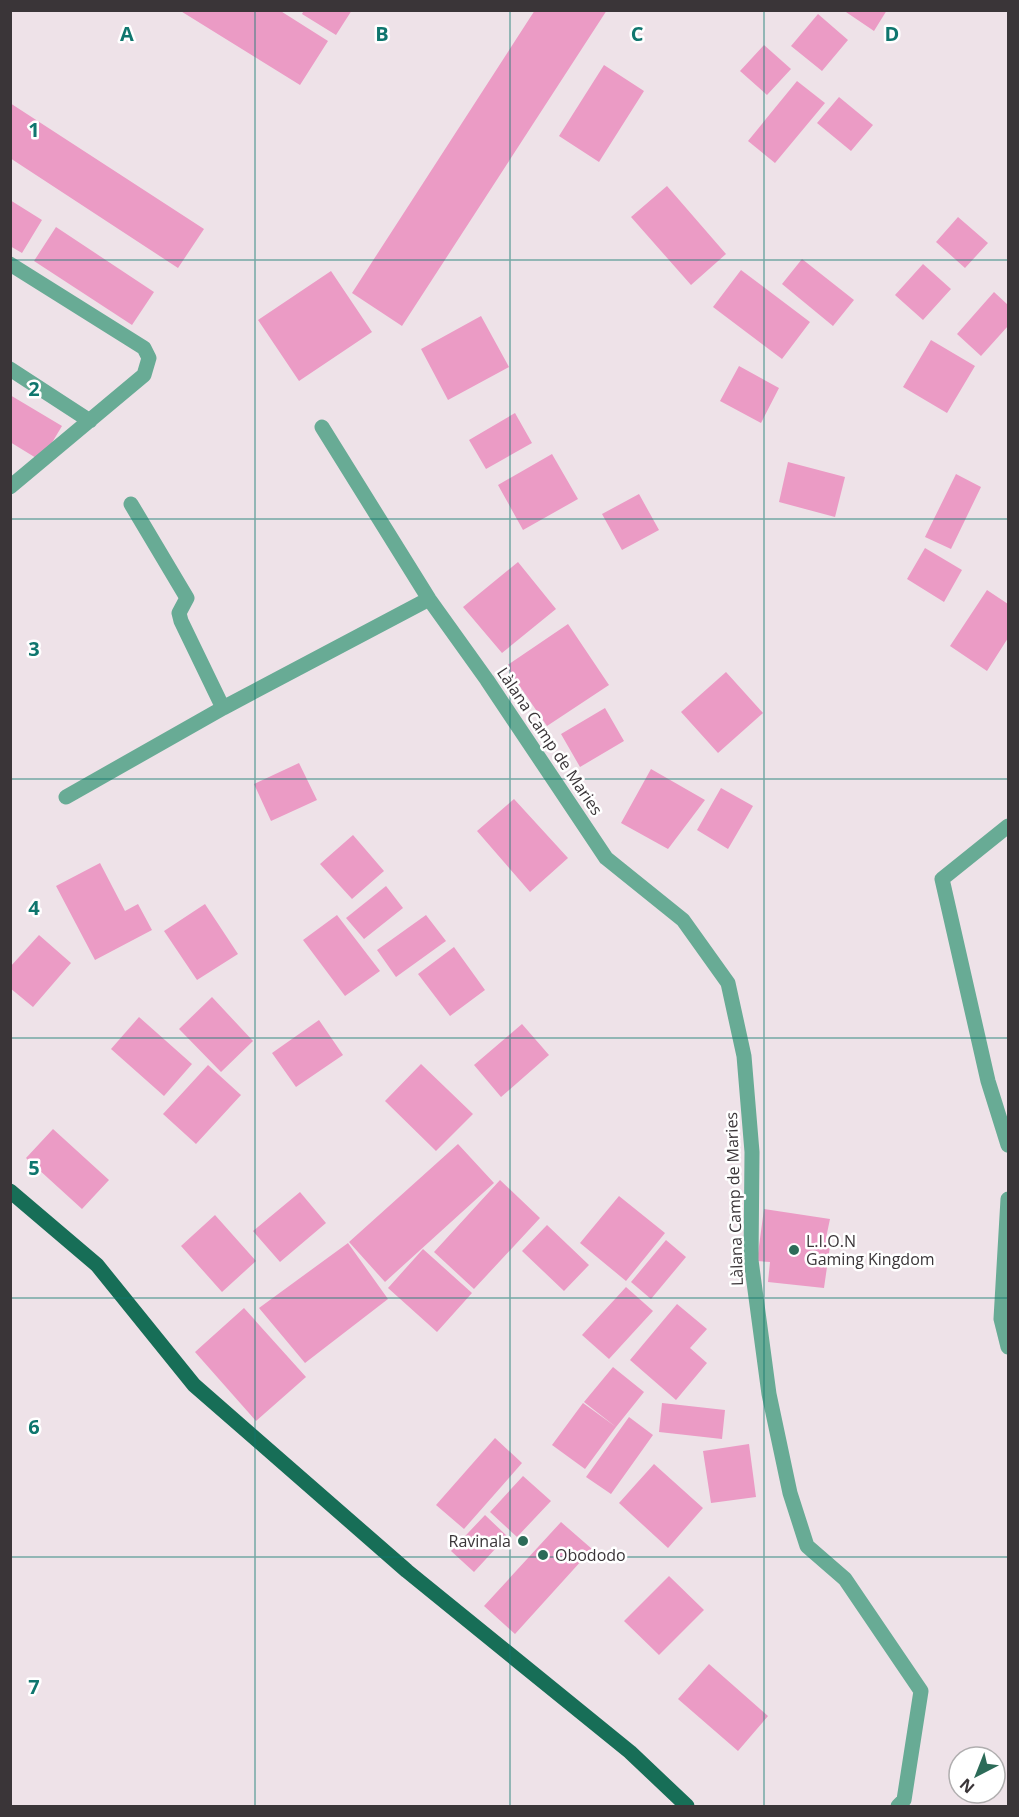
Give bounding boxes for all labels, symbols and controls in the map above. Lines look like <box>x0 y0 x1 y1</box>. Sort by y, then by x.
text: A <box>120 20 134 47</box>
text: B <box>375 20 389 47</box>
text: C <box>631 20 644 47</box>
text: D <box>885 20 899 47</box>
text: 1 <box>28 116 40 143</box>
text: 2 <box>28 375 40 402</box>
text: 3 <box>28 635 40 662</box>
street label: Làlana Camp de Maries <box>492 663 608 819</box>
text: 4 <box>28 894 40 921</box>
street label: Làlana Camp de Maries <box>720 1112 748 1286</box>
text: 5 <box>28 1154 40 1181</box>
place label: L.I.O.N Gaming Kingdom <box>806 1230 935 1270</box>
marker: L.I.O.N Gaming Kingdom <box>787 1243 801 1257</box>
text: 6 <box>28 1413 40 1440</box>
place label: Ravinala <box>449 1530 511 1552</box>
marker: Ravinala <box>516 1534 530 1548</box>
place label: Obododo <box>555 1544 626 1566</box>
marker: Obododo <box>536 1548 550 1562</box>
text: 7 <box>28 1673 40 1700</box>
north arrow <box>947 1745 1007 1805</box>
text: N <box>955 1774 979 1799</box>

